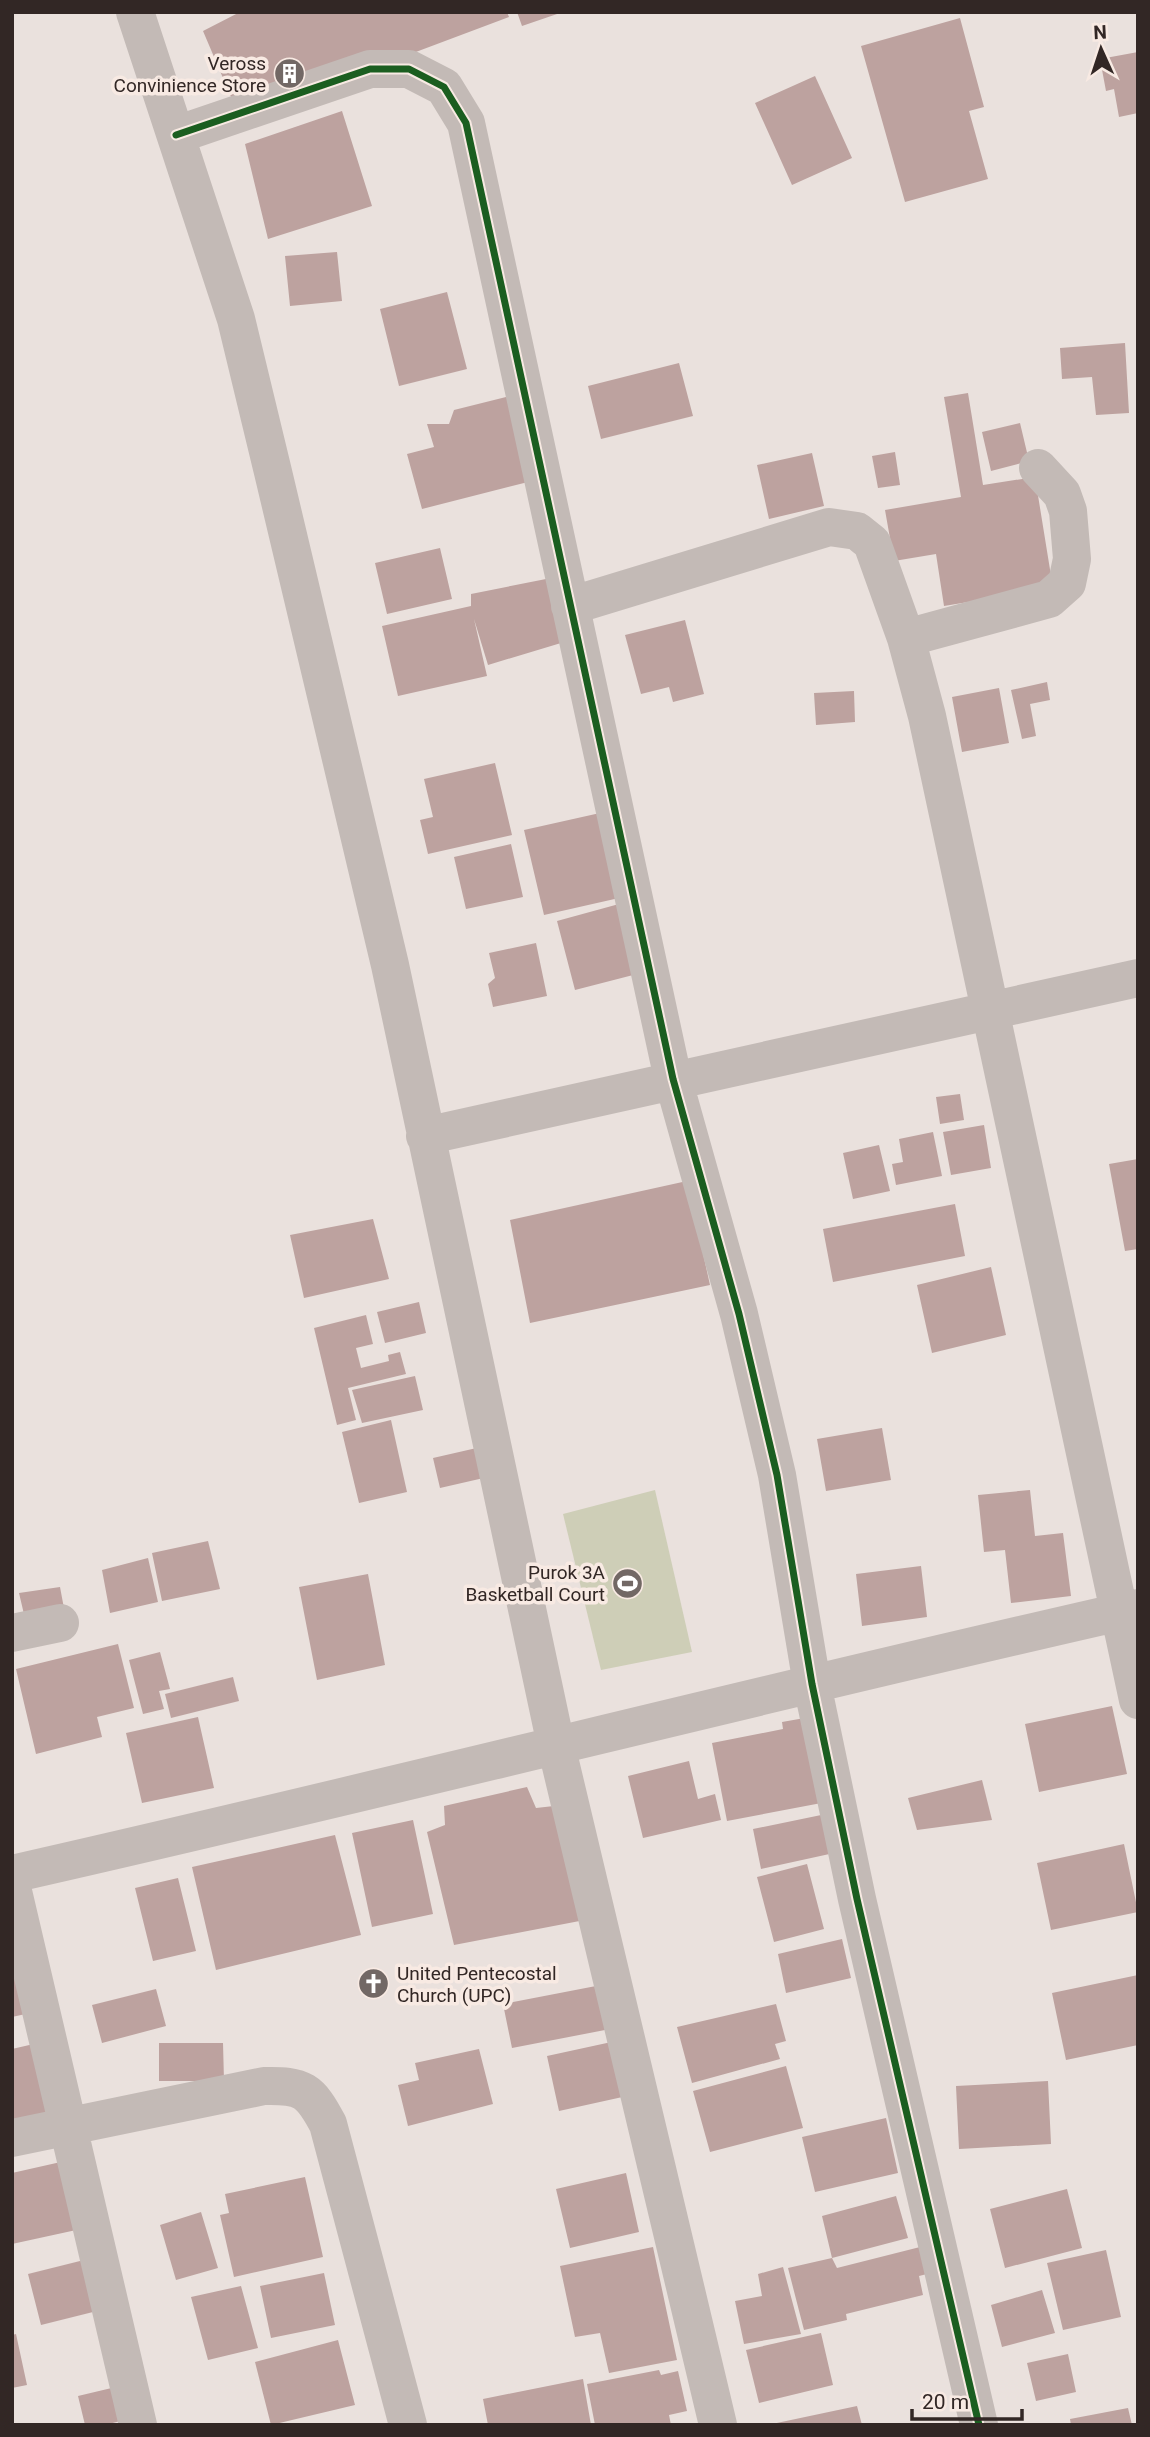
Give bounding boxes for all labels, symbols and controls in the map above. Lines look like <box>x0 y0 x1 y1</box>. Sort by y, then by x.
north arrow <box>1066 14 1136 84</box>
text: N <box>1093 21 1107 44</box>
place label: Veross Convinience Store <box>114 52 266 97</box>
building icon: Veross Convinience Store <box>272 57 306 91</box>
place label: Purok 3A Basketball Court <box>466 1561 606 1606</box>
sports icon: Purok 3A Basketball Court <box>611 1566 645 1600</box>
place label: United Pentecostal Church (UPC) <box>397 1962 557 2007</box>
church icon: United Pentecostal Church (UPC) <box>357 1967 391 2001</box>
scale bar <box>912 2378 1022 2422</box>
text: 20 m <box>922 2390 969 2414</box>

